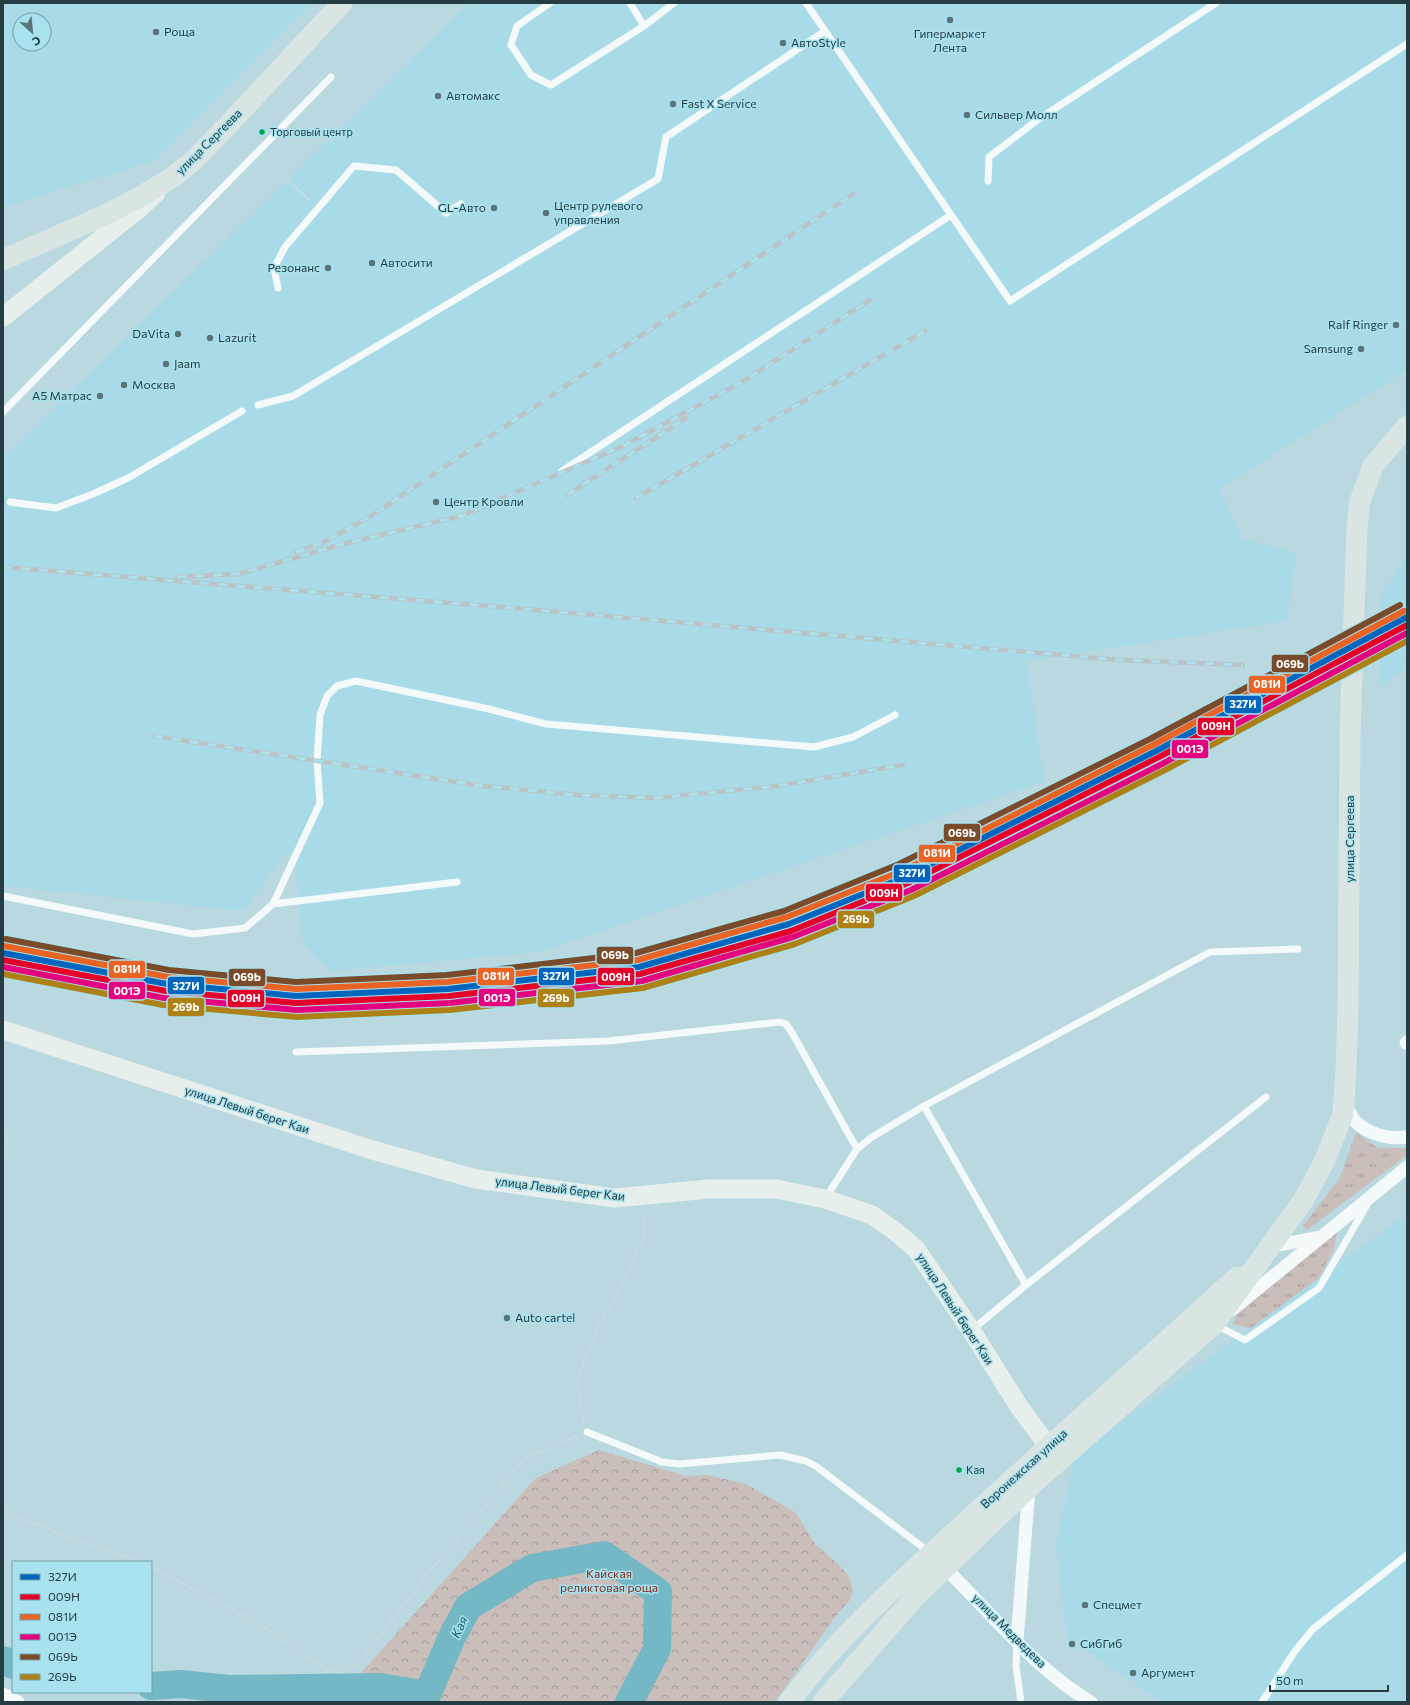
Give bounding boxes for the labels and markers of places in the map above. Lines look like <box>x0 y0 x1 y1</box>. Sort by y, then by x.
marker: Гипермаркет Лента <box>945 15 955 25</box>
place label: Роща <box>164 24 195 38</box>
place label: Гипермаркет Лента <box>914 26 987 54</box>
marker: Роща <box>151 27 161 37</box>
place label: АвтоStyle <box>791 35 846 49</box>
marker: АвтоStyle <box>778 38 788 48</box>
place label: Автомакс <box>446 88 500 102</box>
marker: Автомакс <box>433 91 443 101</box>
place label: Fast X Service <box>681 96 757 110</box>
marker: Fast X Service <box>668 99 678 109</box>
place label: Сильвер Молл <box>975 107 1058 121</box>
marker: Сильвер Молл <box>962 110 972 120</box>
place label: Торговый центр <box>270 125 353 138</box>
marker: Торговый центр <box>257 127 267 137</box>
place label: Центр рулевого управления <box>554 198 643 226</box>
place label: GL-Авто <box>438 200 486 214</box>
marker: GL-Авто <box>489 203 499 213</box>
marker: Центр рулевого управления <box>541 208 551 218</box>
place label: Автосити <box>380 255 433 269</box>
marker: Автосити <box>367 258 377 268</box>
place label: Резонанс <box>268 260 320 274</box>
marker: Резонанс <box>323 263 333 273</box>
place label: Ralf Ringer <box>1328 317 1388 331</box>
marker: Ralf Ringer <box>1391 320 1401 330</box>
place label: DaVita <box>132 326 170 340</box>
marker: DaVita <box>173 329 183 339</box>
place label: Lazurit <box>218 330 257 344</box>
marker: Lazurit <box>205 333 215 343</box>
place label: Samsung <box>1304 341 1353 355</box>
marker: Samsung <box>1356 344 1366 354</box>
place label: Jaam <box>174 356 201 371</box>
marker: Jaam <box>161 359 171 369</box>
place label: Москва <box>132 377 176 391</box>
marker: Москва <box>119 380 129 390</box>
place label: А5 Матрас <box>32 388 92 402</box>
marker: А5 Матрас <box>95 391 105 401</box>
place label: Центр Кровли <box>444 494 524 508</box>
marker: Центр Кровли <box>431 497 441 507</box>
place label: Auto cartel <box>515 1310 575 1324</box>
marker: Auto cartel <box>502 1313 512 1323</box>
place label: Кая <box>966 1463 985 1476</box>
marker: Кая <box>954 1465 964 1475</box>
place label: Спецмет <box>1093 1597 1142 1611</box>
marker: Спецмет <box>1080 1600 1090 1610</box>
place label: СибГиб <box>1080 1636 1122 1650</box>
marker: СибГиб <box>1067 1639 1077 1649</box>
place label: Аргумент <box>1141 1665 1195 1679</box>
marker: Аргумент <box>1128 1668 1138 1678</box>

